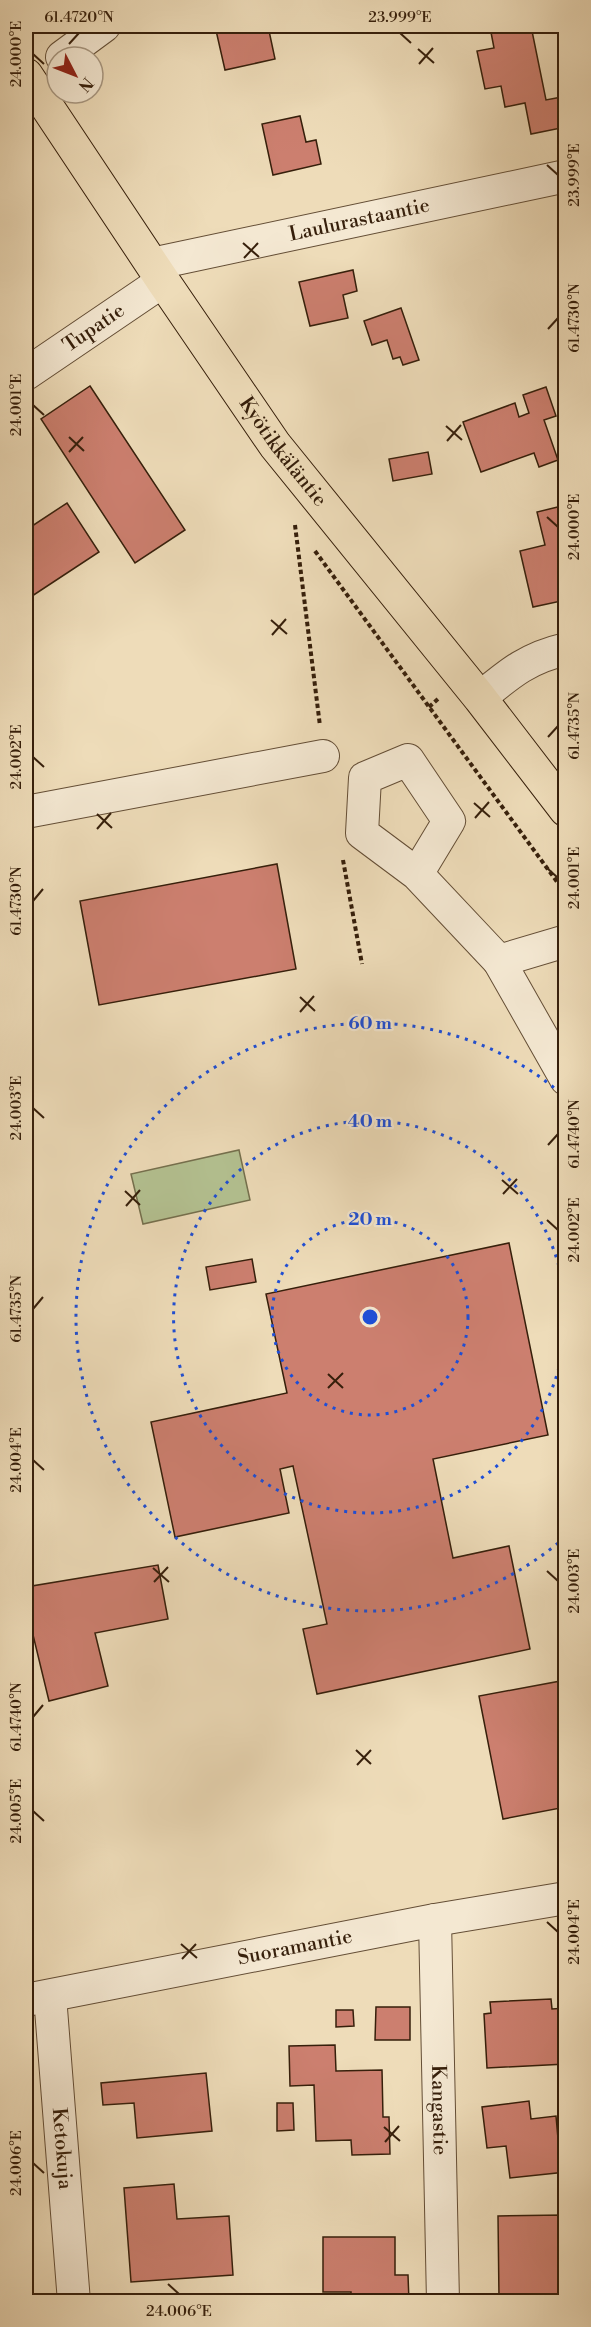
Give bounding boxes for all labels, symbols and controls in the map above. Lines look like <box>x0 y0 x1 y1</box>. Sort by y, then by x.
text: 61.4720°N <box>44 8 114 27</box>
text: 23.999°E <box>368 8 432 27</box>
text: 24.000°E <box>7 21 26 87</box>
north arrow <box>45 45 105 105</box>
text: N <box>74 73 97 96</box>
text: 23.999°E <box>565 143 584 207</box>
street label: Laulurastaantie <box>287 193 432 247</box>
text: 61.4730°N <box>565 283 584 353</box>
street label: Tupatie <box>58 298 130 358</box>
text: 24.001°E <box>7 374 26 436</box>
street label: Kyötikkäläntie <box>233 392 332 512</box>
text: 24.000°E <box>565 494 584 560</box>
text: 61.4735°N <box>565 692 584 760</box>
text: 24.002°E <box>7 725 26 790</box>
text: 24.001°E <box>565 847 584 909</box>
text: 61.4730°N <box>7 866 26 936</box>
text: 60 m <box>348 1012 392 1035</box>
text: 24.003°E <box>7 1076 26 1140</box>
text: 61.4740°N <box>565 1099 584 1169</box>
text: 40 m <box>348 1110 393 1133</box>
text: 24.002°E <box>565 1198 584 1263</box>
text: 20 m <box>348 1208 392 1231</box>
text: 61.4735°N <box>7 1275 26 1343</box>
centre of rings <box>360 1307 380 1327</box>
text: 24.004°E <box>7 1427 26 1493</box>
text: 24.003°E <box>565 1549 584 1613</box>
text: 61.4740°N <box>7 1682 26 1752</box>
text: 24.005°E <box>7 1779 26 1843</box>
text: 24.004°E <box>565 1899 584 1965</box>
street label: Suoramantie <box>235 1924 354 1971</box>
street label: Kangastie <box>426 2064 452 2156</box>
street label: Ketokuja <box>46 2107 78 2191</box>
text: 24.006°E <box>7 2130 26 2196</box>
text: 24.006°E <box>146 2302 212 2321</box>

